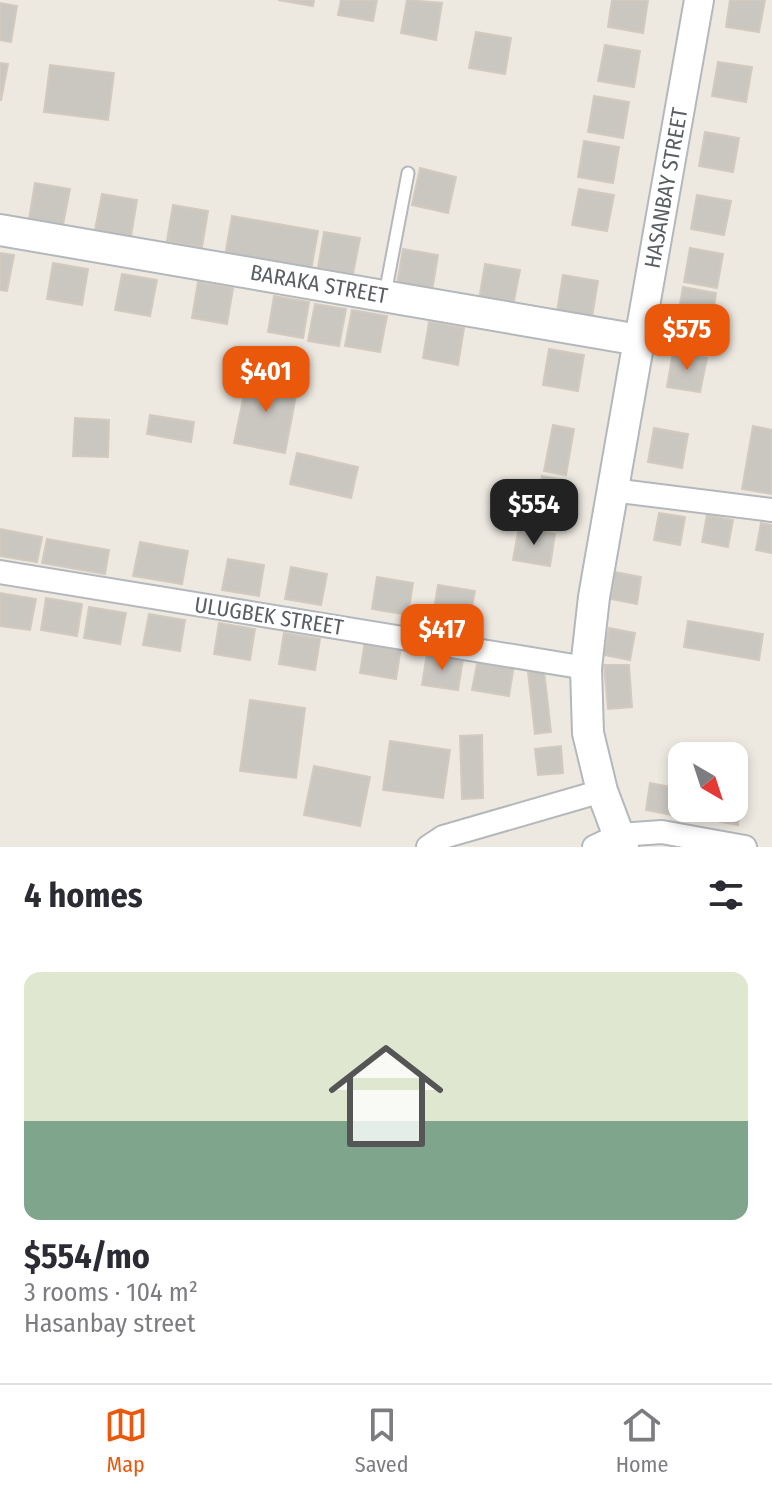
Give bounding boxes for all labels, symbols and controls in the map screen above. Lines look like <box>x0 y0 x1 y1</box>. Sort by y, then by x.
street label: HASANBAY STREET <box>639 105 694 270</box>
street label: BARAKA STREET <box>248 259 391 309</box>
pin: $575 <box>640 304 734 372</box>
text: $575 <box>663 314 711 345</box>
pin: $401 <box>219 346 313 414</box>
text: $401 <box>241 356 291 387</box>
pin: $554 <box>487 479 581 547</box>
text: $554 <box>508 489 560 520</box>
street label: ULUGBEK STREET <box>193 591 346 641</box>
pin: $417 <box>395 604 489 672</box>
text: $417 <box>419 614 465 645</box>
north arrow <box>668 742 748 822</box>
map controls <box>668 742 748 822</box>
icon: filters <box>704 873 748 917</box>
text: 4 homes <box>24 875 143 916</box>
icon: home <box>314 1024 458 1168</box>
text: $554/mo <box>24 1236 150 1277</box>
text: 3 rooms · 104 m² <box>24 1277 198 1308</box>
text: Hasanbay street <box>24 1308 195 1339</box>
tab: Map <box>104 1403 148 1478</box>
tab: Saved <box>355 1403 409 1478</box>
tab: Home <box>616 1403 668 1478</box>

